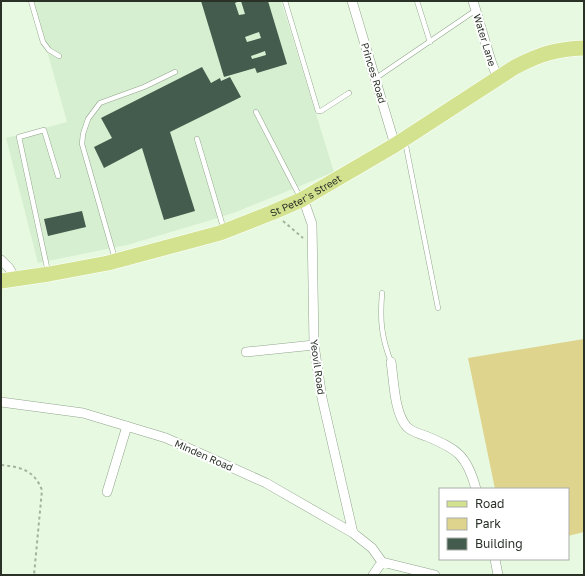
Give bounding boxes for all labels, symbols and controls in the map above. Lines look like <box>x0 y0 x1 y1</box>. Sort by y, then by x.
street label: Water Lane <box>471 12 499 68</box>
street label: Princes Road <box>359 41 389 105</box>
street label: St Peter's Street <box>268 172 343 219</box>
street label: Yeovil Road <box>308 339 328 395</box>
street label: Minden Road <box>173 437 235 473</box>
legend <box>439 488 569 560</box>
text: Road <box>475 496 504 511</box>
text: Park <box>475 516 501 531</box>
text: Building <box>475 536 523 551</box>

